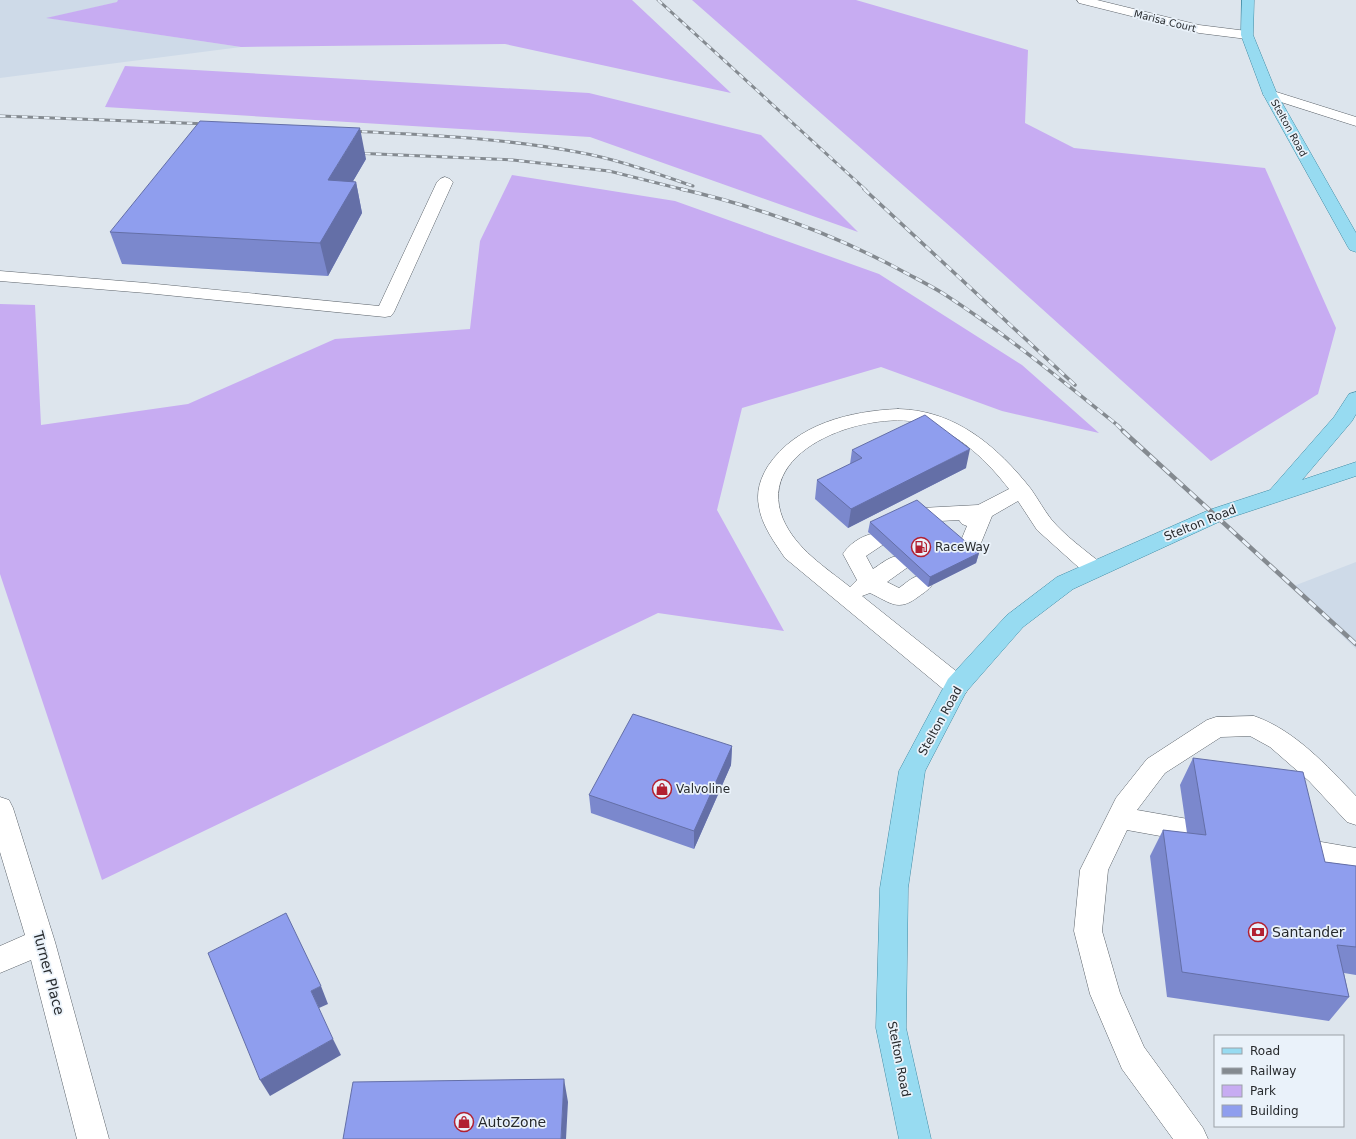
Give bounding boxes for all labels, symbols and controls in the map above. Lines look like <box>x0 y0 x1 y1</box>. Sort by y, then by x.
street label: Marisa Court <box>1133 8 1197 34</box>
street label: Stelton Road <box>1269 97 1309 159</box>
street label: Stelton Road <box>1162 502 1238 544</box>
fuel station icon: RaceWay <box>910 536 932 558</box>
place label: RaceWay <box>935 540 990 554</box>
street label: Stelton Road <box>915 684 965 758</box>
shop icon: Valvoline <box>651 778 673 800</box>
place label: Valvoline <box>676 782 730 796</box>
bank icon: Santander <box>1247 921 1269 943</box>
place label: Santander <box>1272 924 1345 940</box>
street label: Turner Place <box>30 929 68 1016</box>
street label: Stelton Road <box>885 1020 913 1098</box>
legend <box>1214 1035 1344 1127</box>
text: Road <box>1250 1044 1280 1058</box>
text: Railway <box>1250 1064 1296 1078</box>
text: Park <box>1250 1084 1276 1098</box>
text: Building <box>1250 1104 1299 1118</box>
shop icon: AutoZone <box>453 1111 475 1133</box>
place label: AutoZone <box>478 1114 546 1130</box>

